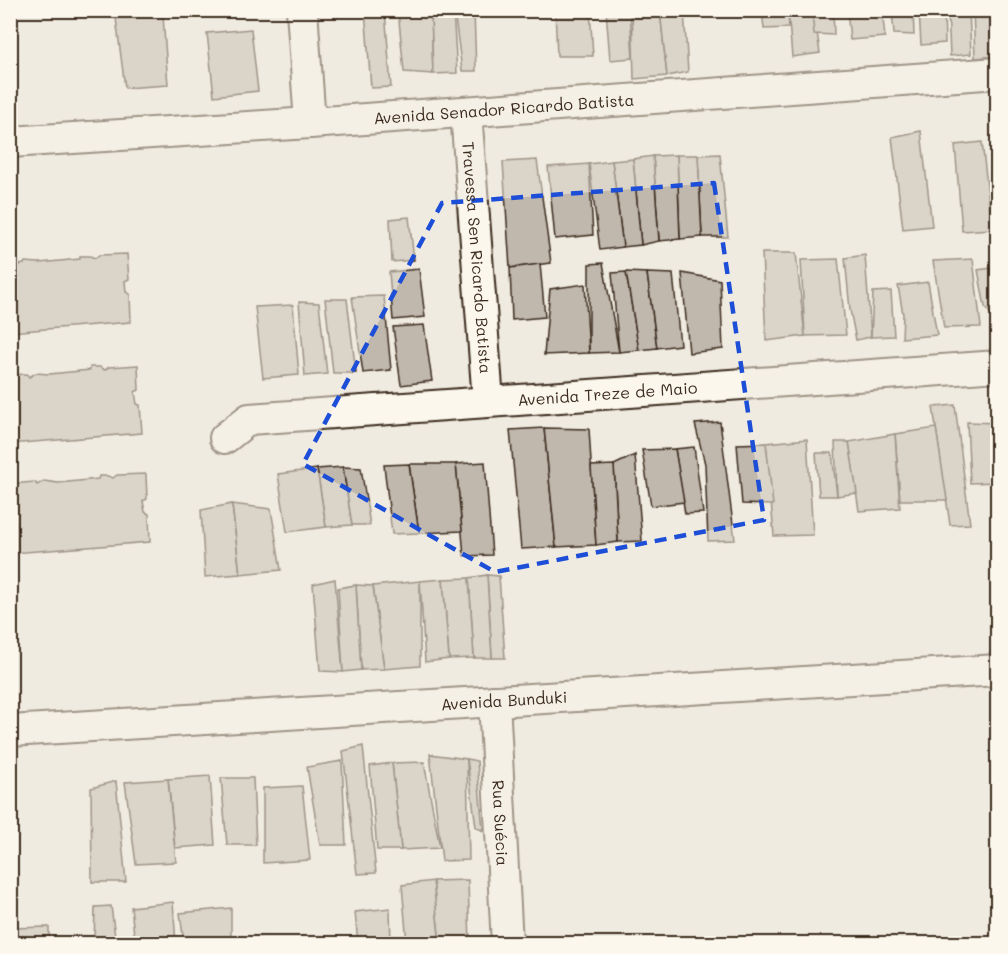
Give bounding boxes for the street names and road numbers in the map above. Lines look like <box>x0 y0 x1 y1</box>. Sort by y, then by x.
street label: Avenida Senador Ricardo Batista <box>373 88 635 128</box>
street label: Travessa Sen Ricardo Batista <box>458 141 497 375</box>
street label: Avenida Treze de Maio <box>517 376 698 410</box>
street label: Avenida Bunduki <box>440 686 568 714</box>
street label: Rua Suécia <box>488 779 514 866</box>

